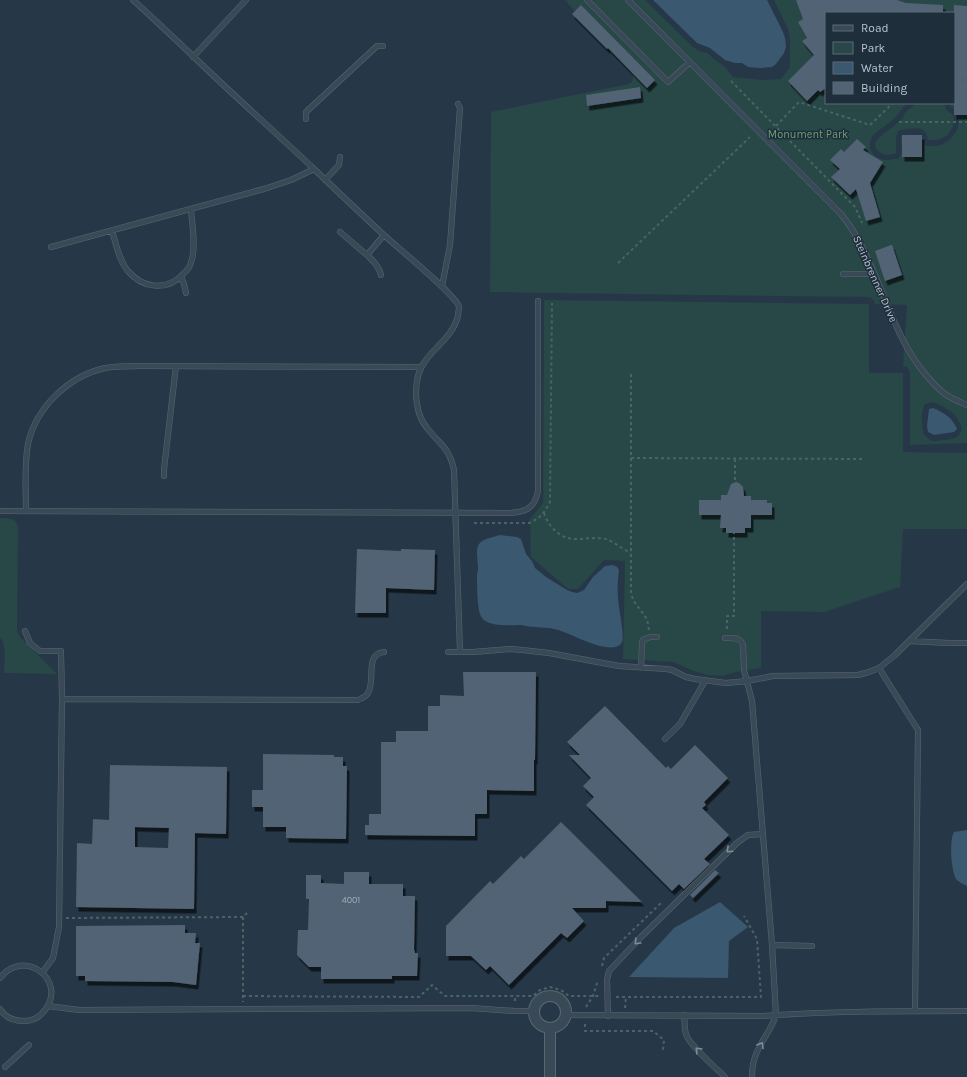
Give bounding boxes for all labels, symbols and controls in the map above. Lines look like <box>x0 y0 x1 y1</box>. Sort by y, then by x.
legend <box>825 12 955 104</box>
text: Road <box>861 21 889 35</box>
text: Park <box>861 41 886 55</box>
text: Water <box>861 61 894 75</box>
text: Building <box>861 81 908 95</box>
park label: Monument Park <box>768 128 848 141</box>
street label: Steinbrenner Drive <box>850 234 900 325</box>
one-way arrow <box>726 845 734 853</box>
house number: 4001 <box>342 895 360 905</box>
one-way arrow <box>634 937 642 945</box>
one-way arrow <box>756 1042 763 1049</box>
one-way arrow <box>695 1047 703 1055</box>

